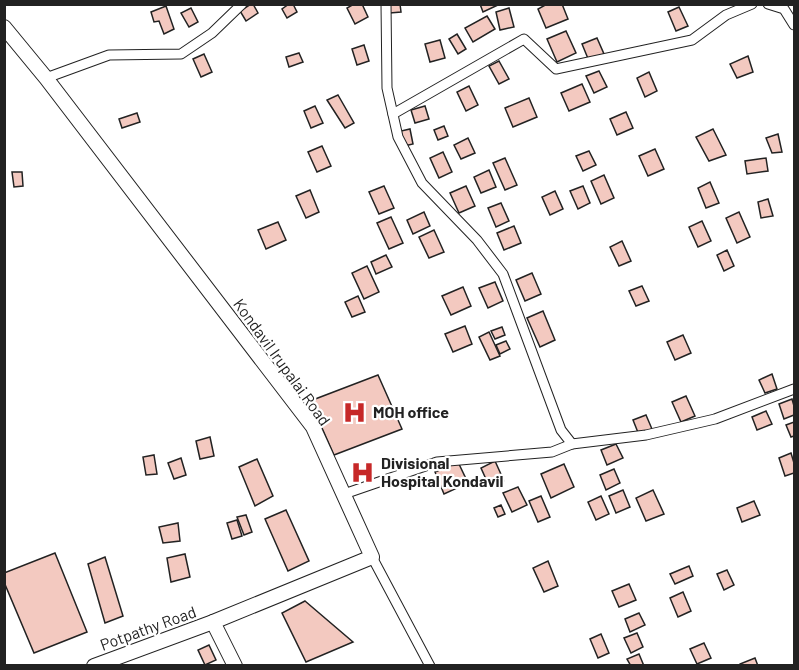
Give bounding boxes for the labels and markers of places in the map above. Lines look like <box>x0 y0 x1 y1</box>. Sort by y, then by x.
hospital icon: MOH office <box>342 399 368 425</box>
place label: MOH office <box>373 402 449 421</box>
place label: Divisional Hospital Kondavil <box>381 453 504 490</box>
hospital icon: Divisional Hospital Kondavil <box>350 459 376 485</box>

